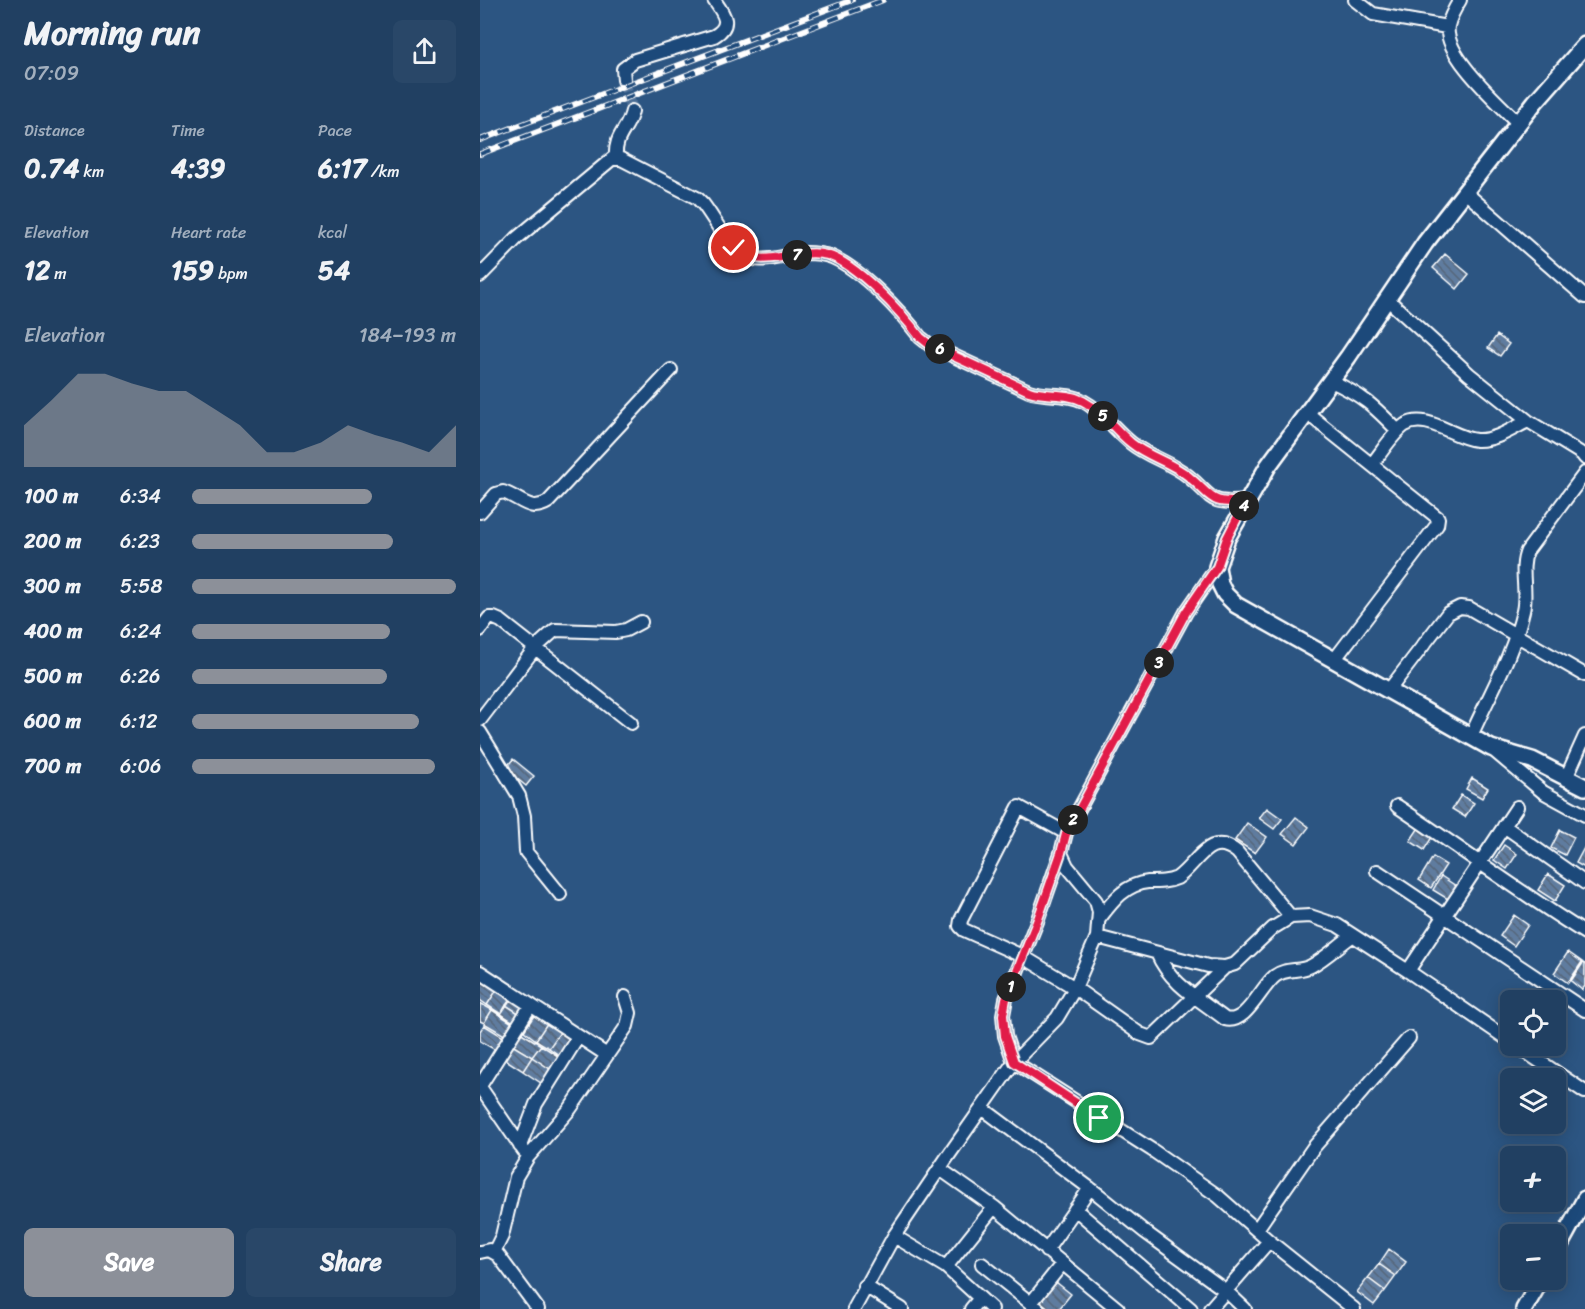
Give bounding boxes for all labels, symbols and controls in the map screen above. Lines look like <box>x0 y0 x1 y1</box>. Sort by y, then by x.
text: Morning run <box>24 4 200 62</box>
button: share <box>393 20 456 83</box>
text: 07:09 <box>24 56 79 91</box>
text: Distance <box>24 116 85 145</box>
text: Time <box>171 116 205 145</box>
text: Pace <box>318 116 352 145</box>
text: 0.74 <box>24 145 79 191</box>
text: 4:39 <box>171 145 225 191</box>
text: 6:17 <box>318 145 367 191</box>
text: km <box>79 157 104 186</box>
text: /km <box>367 157 400 186</box>
text: Elevation <box>24 218 89 247</box>
text: Heart rate <box>171 218 246 247</box>
text: kcal <box>318 218 347 247</box>
pin <box>708 222 759 273</box>
icon: check <box>717 231 750 264</box>
pin: 7 <box>782 240 812 270</box>
text: 7 <box>792 240 802 269</box>
text: 12 <box>24 247 50 293</box>
text: 159 <box>171 247 214 293</box>
text: 54 <box>318 247 350 293</box>
text: m <box>50 259 67 288</box>
text: bpm <box>214 259 248 288</box>
text: Elevation <box>24 318 105 353</box>
text: 184–193 m <box>359 318 456 353</box>
pin: 6 <box>925 334 955 364</box>
text: 6 <box>935 334 945 363</box>
pin: 5 <box>1088 401 1118 431</box>
text: 5 <box>1098 401 1108 430</box>
text: 100 m <box>24 479 78 514</box>
text: 6:34 <box>120 479 161 514</box>
pin: 4 <box>1229 491 1259 521</box>
text: 4 <box>1239 491 1249 520</box>
text: 200 m <box>24 524 81 559</box>
text: 6:23 <box>120 524 160 559</box>
text: 300 m <box>24 569 81 604</box>
text: 5:58 <box>120 569 163 604</box>
text: 400 m <box>24 614 82 649</box>
text: 6:24 <box>120 614 161 649</box>
pin: 3 <box>1144 648 1174 678</box>
text: 3 <box>1155 648 1163 677</box>
text: 500 m <box>24 659 82 694</box>
text: 6:26 <box>120 659 160 694</box>
text: 600 m <box>24 704 81 739</box>
text: 6:12 <box>120 704 158 739</box>
text: 700 m <box>24 749 81 784</box>
text: 6:06 <box>120 749 161 784</box>
pin: 2 <box>1058 805 1088 835</box>
text: 2 <box>1068 805 1078 834</box>
pin: 1 <box>996 972 1026 1002</box>
text: 1 <box>1008 972 1014 1001</box>
map controls <box>1500 990 1566 1290</box>
button: locate <box>1500 990 1566 1056</box>
button: layers <box>1500 1068 1566 1134</box>
pin <box>1073 1092 1124 1143</box>
icon: arrive <box>1082 1101 1115 1134</box>
button: + <box>1500 1146 1566 1212</box>
button: − <box>1500 1224 1566 1290</box>
button: Save <box>24 1228 234 1297</box>
button: Share <box>246 1228 456 1297</box>

